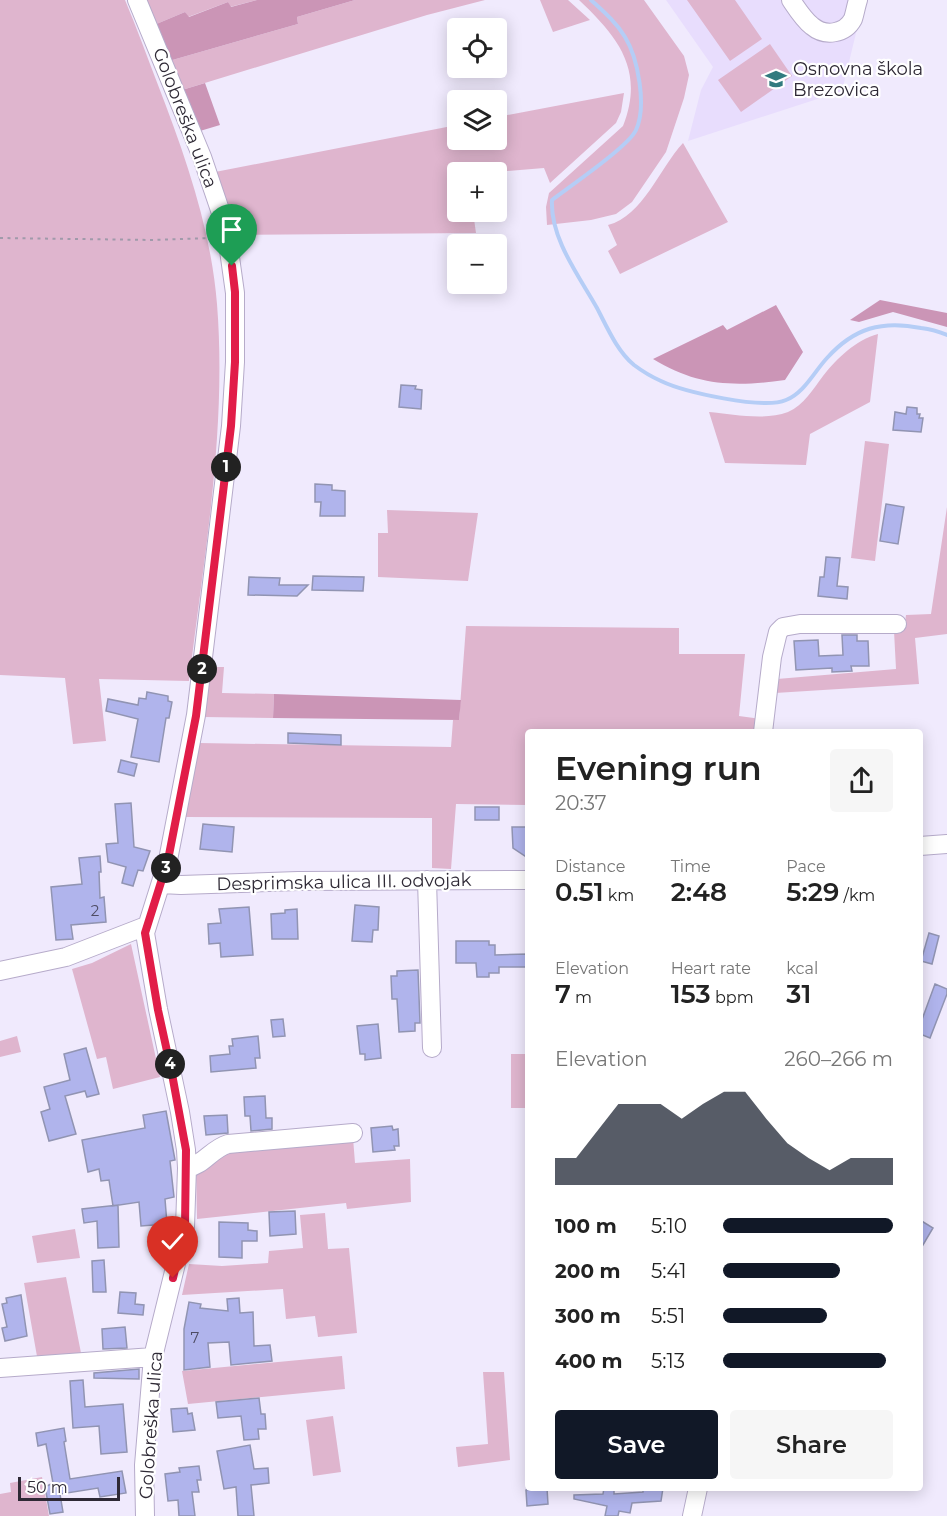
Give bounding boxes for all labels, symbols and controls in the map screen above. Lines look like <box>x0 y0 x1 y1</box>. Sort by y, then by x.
map controls <box>447 18 507 294</box>
button: locate <box>447 18 507 78</box>
street label: Golobreška ulica <box>148 45 222 191</box>
place label: Osnovna škola Brezovica <box>793 58 923 101</box>
school or university icon: Osnovna škola Brezovica <box>764 67 788 91</box>
button: layers <box>447 90 507 150</box>
button: + <box>447 162 507 222</box>
pin <box>206 204 257 266</box>
icon: arrive <box>215 213 248 246</box>
button: − <box>447 234 507 294</box>
pin: 1 <box>211 452 241 482</box>
text: 1 <box>223 457 229 476</box>
pin: 2 <box>187 654 217 684</box>
text: 2 <box>197 659 207 678</box>
text: Evening run <box>555 748 762 788</box>
button: share <box>830 749 893 812</box>
text: 20:37 <box>555 791 607 815</box>
pin: 3 <box>151 853 181 883</box>
text: Distance <box>555 857 625 876</box>
text: Time <box>671 857 711 876</box>
text: Pace <box>786 857 826 876</box>
text: 3 <box>161 858 171 877</box>
street label: Desprimska ulica III. odvojak <box>216 869 472 895</box>
text: 0.51 <box>555 876 604 908</box>
text: 2:48 <box>671 876 727 908</box>
text: 5:29 <box>786 876 839 908</box>
text: km <box>604 886 634 905</box>
text: /km <box>839 886 875 905</box>
house number: 2 <box>91 901 99 920</box>
text: Elevation <box>555 959 629 978</box>
text: Heart rate <box>671 959 751 978</box>
text: kcal <box>786 959 818 978</box>
text: 7 <box>555 978 571 1010</box>
text: 153 <box>671 978 711 1010</box>
text: 31 <box>786 978 811 1010</box>
text: m <box>571 988 592 1007</box>
text: bpm <box>711 988 754 1007</box>
text: Elevation <box>555 1047 647 1071</box>
text: 260–266 m <box>784 1047 893 1071</box>
pin: 4 <box>155 1049 185 1079</box>
text: 4 <box>164 1054 176 1073</box>
text: 100 m <box>555 1214 617 1238</box>
text: 5:10 <box>651 1214 687 1238</box>
pin <box>147 1216 198 1278</box>
icon: check <box>156 1225 189 1258</box>
text: 200 m <box>555 1259 621 1283</box>
text: 5:41 <box>651 1259 687 1283</box>
text: 300 m <box>555 1304 621 1328</box>
text: 5:51 <box>651 1304 685 1328</box>
house number: 7 <box>191 1328 200 1347</box>
text: 400 m <box>555 1349 623 1373</box>
text: 5:13 <box>651 1349 685 1373</box>
street label: Golobreška ulica <box>135 1350 167 1500</box>
button: Save <box>555 1410 718 1479</box>
button: Share <box>730 1410 893 1479</box>
scale bar <box>18 1474 120 1502</box>
text: 50 m <box>27 1478 68 1497</box>

